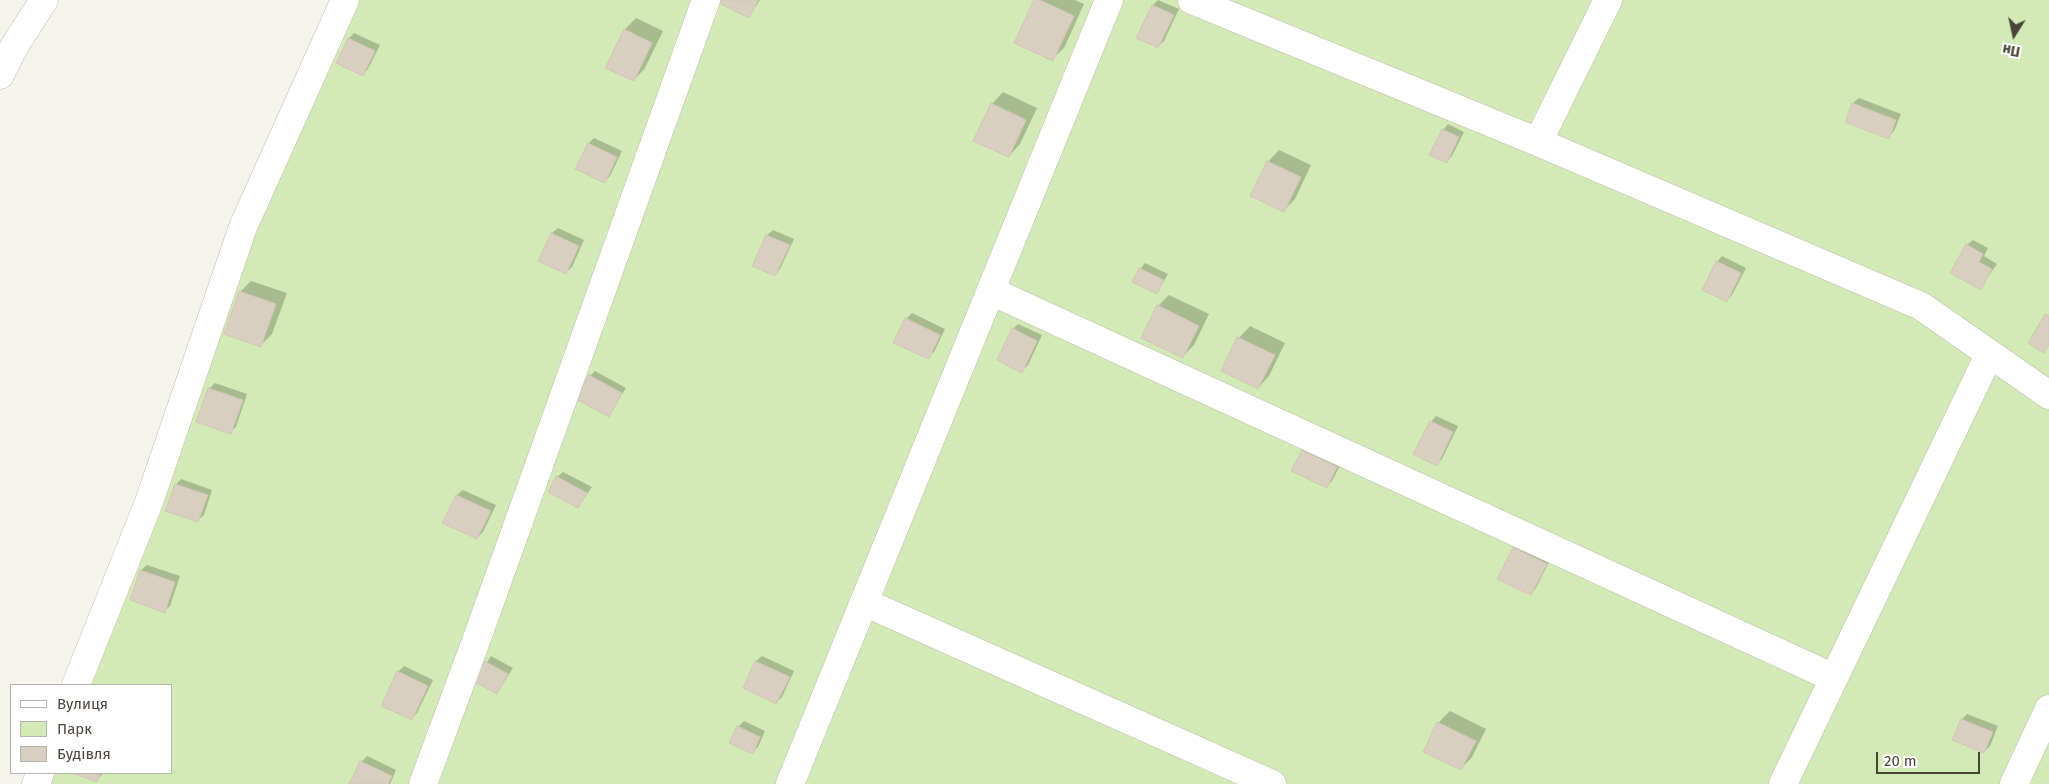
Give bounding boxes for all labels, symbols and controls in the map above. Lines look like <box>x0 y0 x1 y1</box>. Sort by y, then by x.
north arrow <box>1989 10 2039 60</box>
text: Пн <box>2001 40 2021 60</box>
legend <box>10 684 172 774</box>
text: Вулиця <box>57 695 108 713</box>
text: Парк <box>57 720 92 738</box>
scale bar <box>1879 742 1983 774</box>
text: Будівля <box>57 745 111 763</box>
text: 20 m <box>1884 752 1917 770</box>

